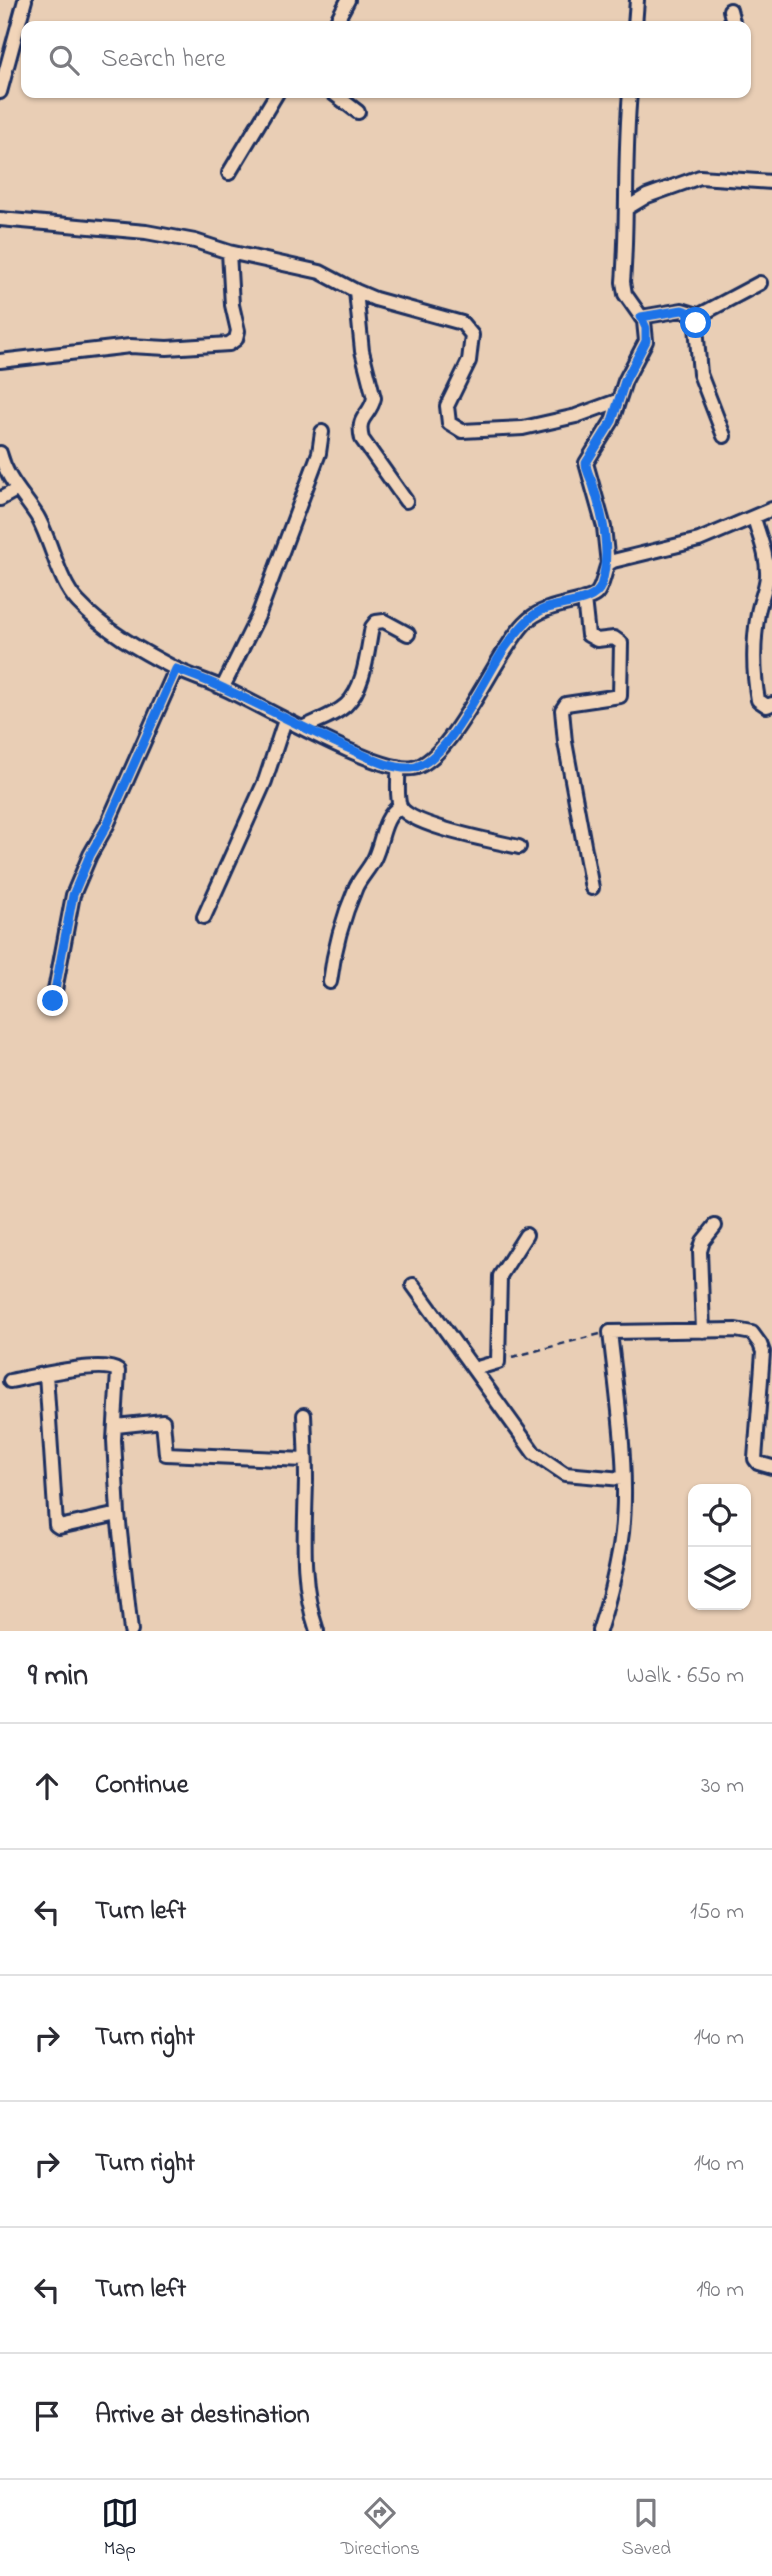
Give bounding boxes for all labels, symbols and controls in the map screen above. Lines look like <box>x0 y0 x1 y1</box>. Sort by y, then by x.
search box <box>21 21 751 98</box>
icon: search <box>45 41 83 79</box>
text: Search here <box>101 41 226 79</box>
route start <box>680 307 711 338</box>
route end <box>37 985 68 1016</box>
map controls <box>688 1484 751 1610</box>
button: locate <box>688 1484 751 1547</box>
button: layers <box>688 1547 751 1610</box>
text: 9 min <box>28 1655 88 1699</box>
text: Walk · 650 m <box>627 1660 744 1693</box>
icon: ahead <box>28 1767 66 1805</box>
text: Continue <box>95 1767 188 1805</box>
text: 30 m <box>701 1770 744 1803</box>
icon: left <box>28 1893 66 1931</box>
text: Turn left <box>95 1893 186 1931</box>
text: 150 m <box>690 1896 744 1929</box>
icon: right <box>28 2019 66 2057</box>
text: Turn right <box>95 2019 195 2057</box>
text: 140 m <box>694 2022 744 2055</box>
icon: right <box>28 2145 66 2183</box>
text: Turn right <box>95 2145 195 2183</box>
text: 140 m <box>694 2148 744 2181</box>
icon: left <box>28 2271 66 2309</box>
text: Turn left <box>95 2271 186 2309</box>
text: 190 m <box>696 2274 744 2307</box>
icon: arrive <box>28 2397 66 2435</box>
text: Arrive at destination <box>95 2397 310 2435</box>
tab: Map <box>101 2494 139 2563</box>
tab: Directions <box>341 2494 420 2563</box>
tab: Saved <box>622 2494 671 2563</box>

